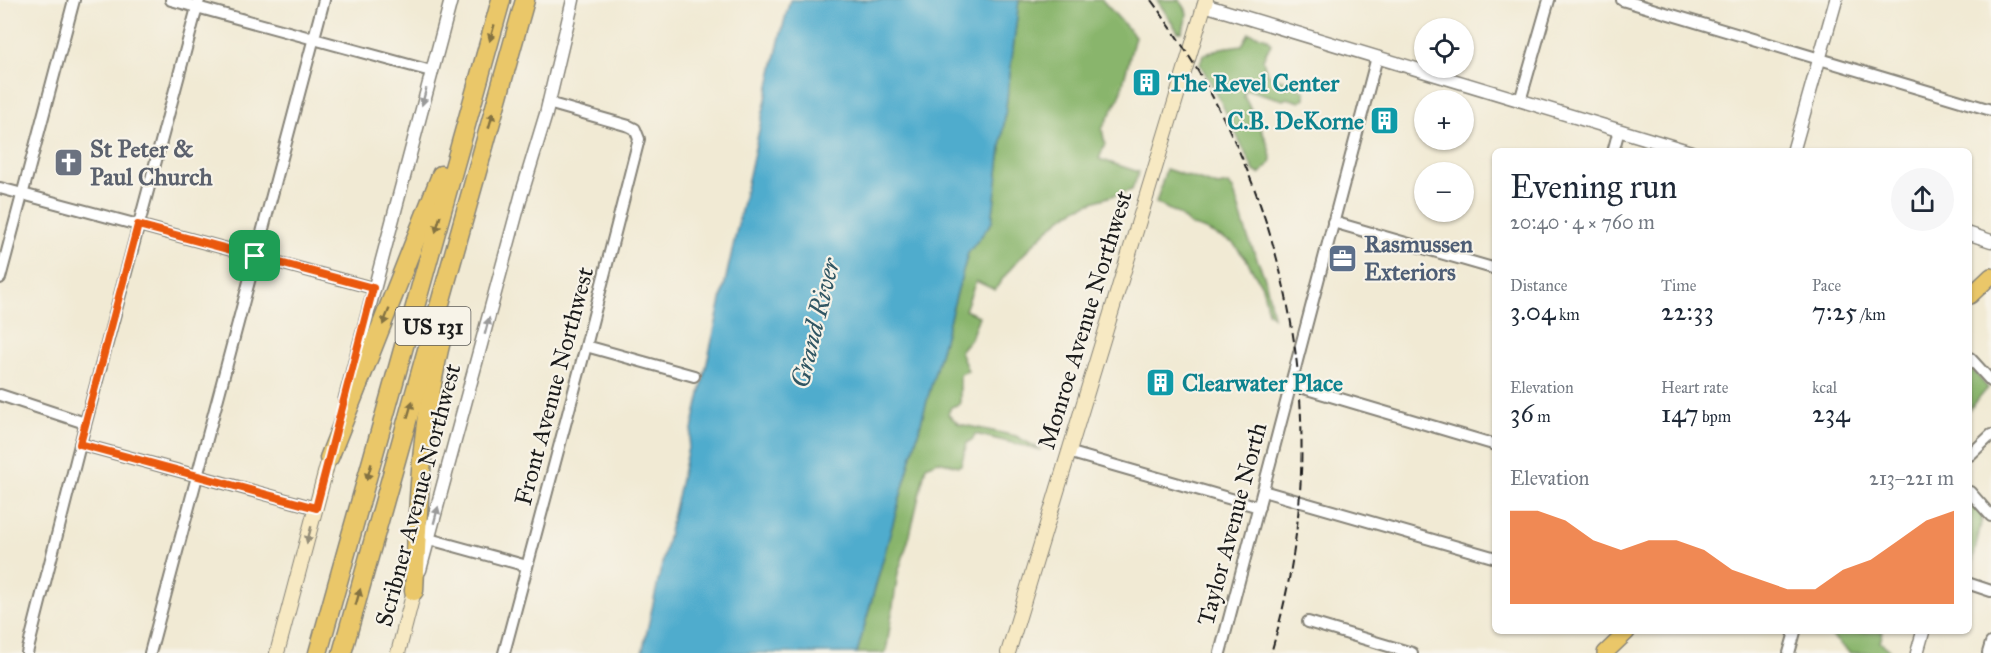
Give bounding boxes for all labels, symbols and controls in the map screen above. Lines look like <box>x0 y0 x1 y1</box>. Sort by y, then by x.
map controls <box>1414 18 1474 222</box>
button: locate <box>1414 18 1474 78</box>
one-way arrow <box>486 24 496 42</box>
building icon: The Revel Center <box>1131 67 1163 99</box>
place label: The Revel Center <box>1167 68 1340 98</box>
one-way arrow <box>419 88 429 106</box>
button: + <box>1414 90 1474 150</box>
building icon: C.B. DeKorne <box>1369 105 1401 137</box>
place label: C.B. DeKorne <box>1227 106 1364 136</box>
one-way arrow <box>487 111 496 129</box>
place label: St Peter & Paul Church <box>90 134 213 192</box>
church icon: St Peter & Paul Church <box>53 147 85 179</box>
button: − <box>1414 162 1474 222</box>
text: Evening run <box>1510 167 1677 207</box>
button: share <box>1891 168 1954 231</box>
street label: Monroe Avenue Northwest <box>1031 187 1139 453</box>
text: 20:40 · 4 × 760 m <box>1510 210 1655 234</box>
one-way arrow <box>433 215 442 233</box>
place label: Rasmussen Exteriors <box>1364 229 1473 287</box>
pin <box>229 230 280 281</box>
icon: arrive <box>238 239 271 272</box>
office icon: Rasmussen Exteriors <box>1327 242 1359 274</box>
water label: Grand River <box>783 254 847 391</box>
street label: Front Avenue Northwest <box>508 263 600 508</box>
text: Distance <box>1510 276 1567 295</box>
text: Time <box>1661 276 1696 295</box>
text: Pace <box>1812 276 1841 295</box>
text: 3.04 <box>1510 295 1555 327</box>
text: 22:33 <box>1661 295 1714 327</box>
text: 7:25 <box>1812 295 1857 327</box>
text: km <box>1555 305 1580 324</box>
text: /km <box>1857 305 1886 324</box>
road number: US 131 <box>396 307 470 345</box>
one-way arrow <box>381 308 390 326</box>
one-way arrow <box>483 317 493 336</box>
street label: Scribner Avenue Northwest <box>368 360 468 630</box>
building icon: Clearwater Place <box>1145 367 1177 399</box>
place label: Clearwater Place <box>1182 368 1343 398</box>
text: Elevation <box>1510 378 1574 397</box>
text: Heart rate <box>1661 378 1728 397</box>
text: kcal <box>1812 378 1837 397</box>
text: 36 <box>1510 397 1534 429</box>
text: 147 <box>1661 397 1699 429</box>
text: 234 <box>1812 397 1850 429</box>
one-way arrow <box>406 400 415 418</box>
text: m <box>1534 407 1551 426</box>
text: bpm <box>1699 407 1731 426</box>
street label: Taylor Avenue North <box>1190 419 1274 629</box>
one-way arrow <box>364 463 373 481</box>
text: Elevation <box>1510 466 1589 490</box>
text: 213–221 m <box>1869 466 1954 490</box>
one-way arrow <box>432 505 441 523</box>
one-way arrow <box>304 526 313 544</box>
one-way arrow <box>353 588 363 606</box>

